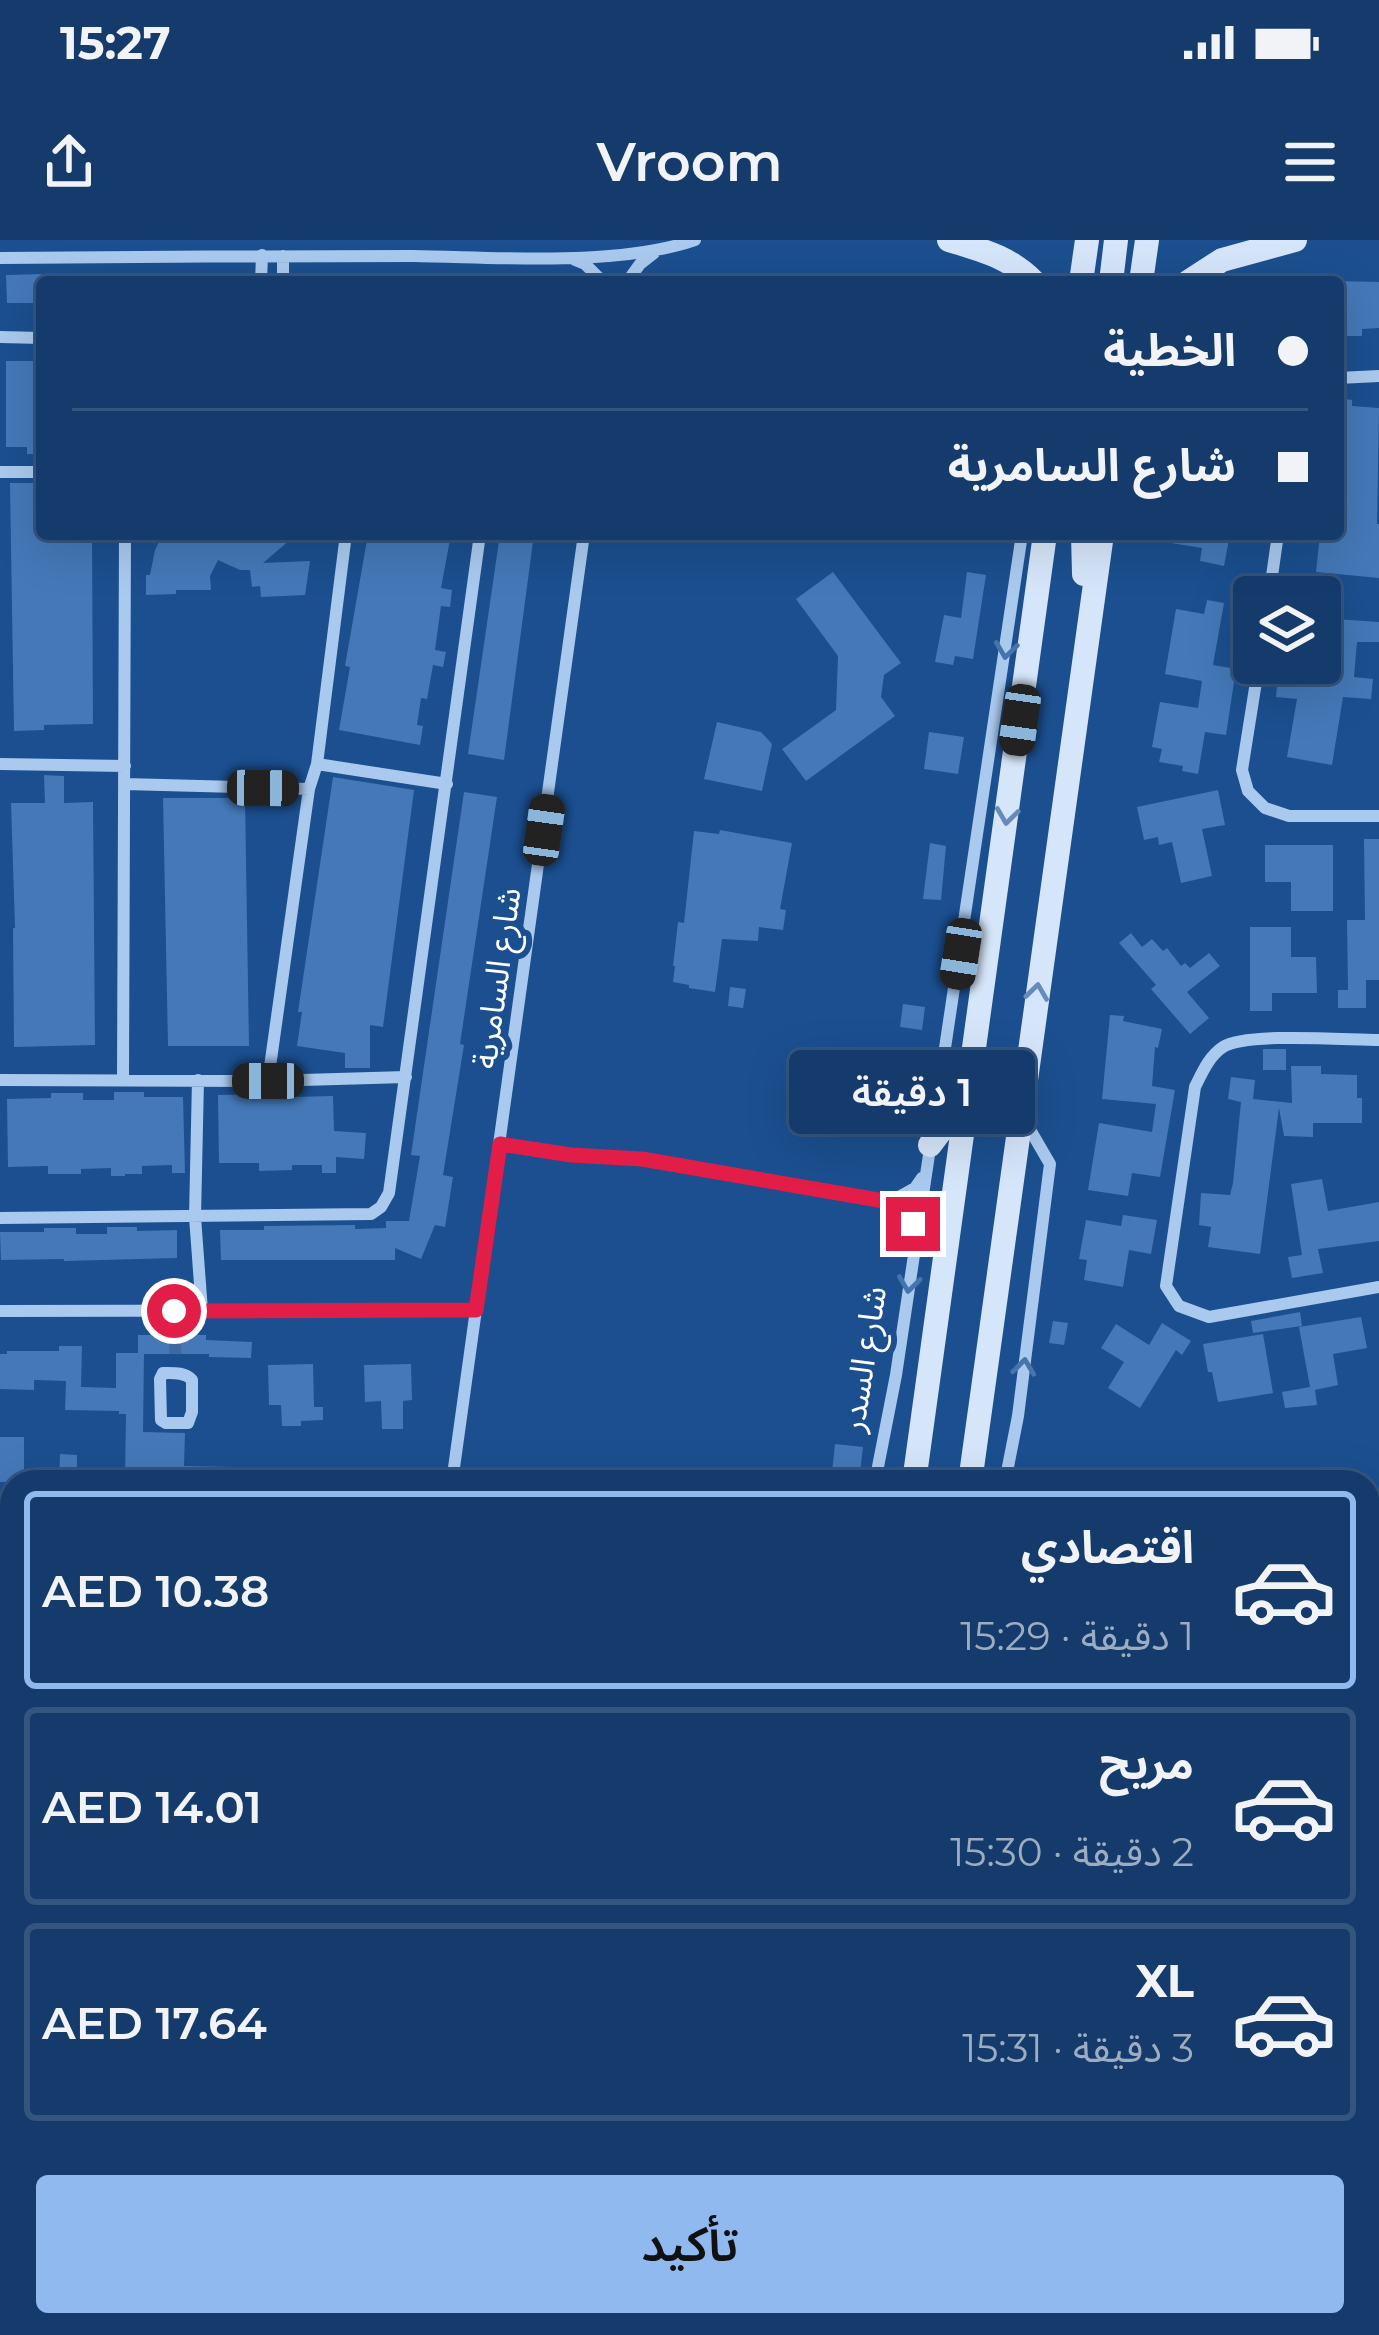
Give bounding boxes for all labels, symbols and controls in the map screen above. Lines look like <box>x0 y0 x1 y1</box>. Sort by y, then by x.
text: 15:27 <box>60 15 171 70</box>
icon: share <box>36 129 102 195</box>
text: Vroom <box>596 129 783 195</box>
icon: menu <box>1277 129 1343 195</box>
text: الخطية <box>1103 322 1236 377</box>
text: شارع السامرية <box>948 437 1236 492</box>
map controls <box>1233 576 1341 684</box>
button: layers <box>1233 576 1341 684</box>
one-way arrow <box>994 640 1019 660</box>
car <box>997 682 1043 758</box>
car <box>227 769 299 807</box>
car <box>521 792 567 868</box>
one-way arrow <box>995 807 1021 826</box>
street label: شارع السامرية <box>464 885 533 1072</box>
car <box>938 916 984 992</box>
one-way arrow <box>1023 982 1049 1001</box>
callout: 1 دقيقة <box>790 1050 1036 1134</box>
car <box>232 1063 304 1099</box>
text: 1 دقيقة <box>852 1068 972 1116</box>
route end <box>886 1197 940 1251</box>
one-way arrow <box>897 1275 923 1294</box>
street label: شارع السدر <box>832 1283 899 1437</box>
route start <box>147 1284 201 1338</box>
one-way arrow <box>1010 1357 1036 1376</box>
text: اقتصادي <box>1021 1519 1194 1574</box>
icon: car <box>1230 1536 1338 1644</box>
text: AED 10.38 <box>42 1563 269 1618</box>
text: 1 دقيقة · 15:29 <box>960 1612 1194 1660</box>
text: مريح <box>1099 1735 1194 1790</box>
icon: car <box>1230 1752 1338 1860</box>
text: AED 14.01 <box>42 1779 262 1834</box>
text: 2 دقيقة · 15:30 <box>950 1828 1194 1876</box>
text: XL <box>1136 1953 1194 2008</box>
icon: car <box>1230 1968 1338 2076</box>
text: AED 17.64 <box>42 1995 267 2050</box>
text: 3 دقيقة · 15:31 <box>962 2024 1194 2072</box>
button: تأكيد <box>36 2175 1344 2313</box>

